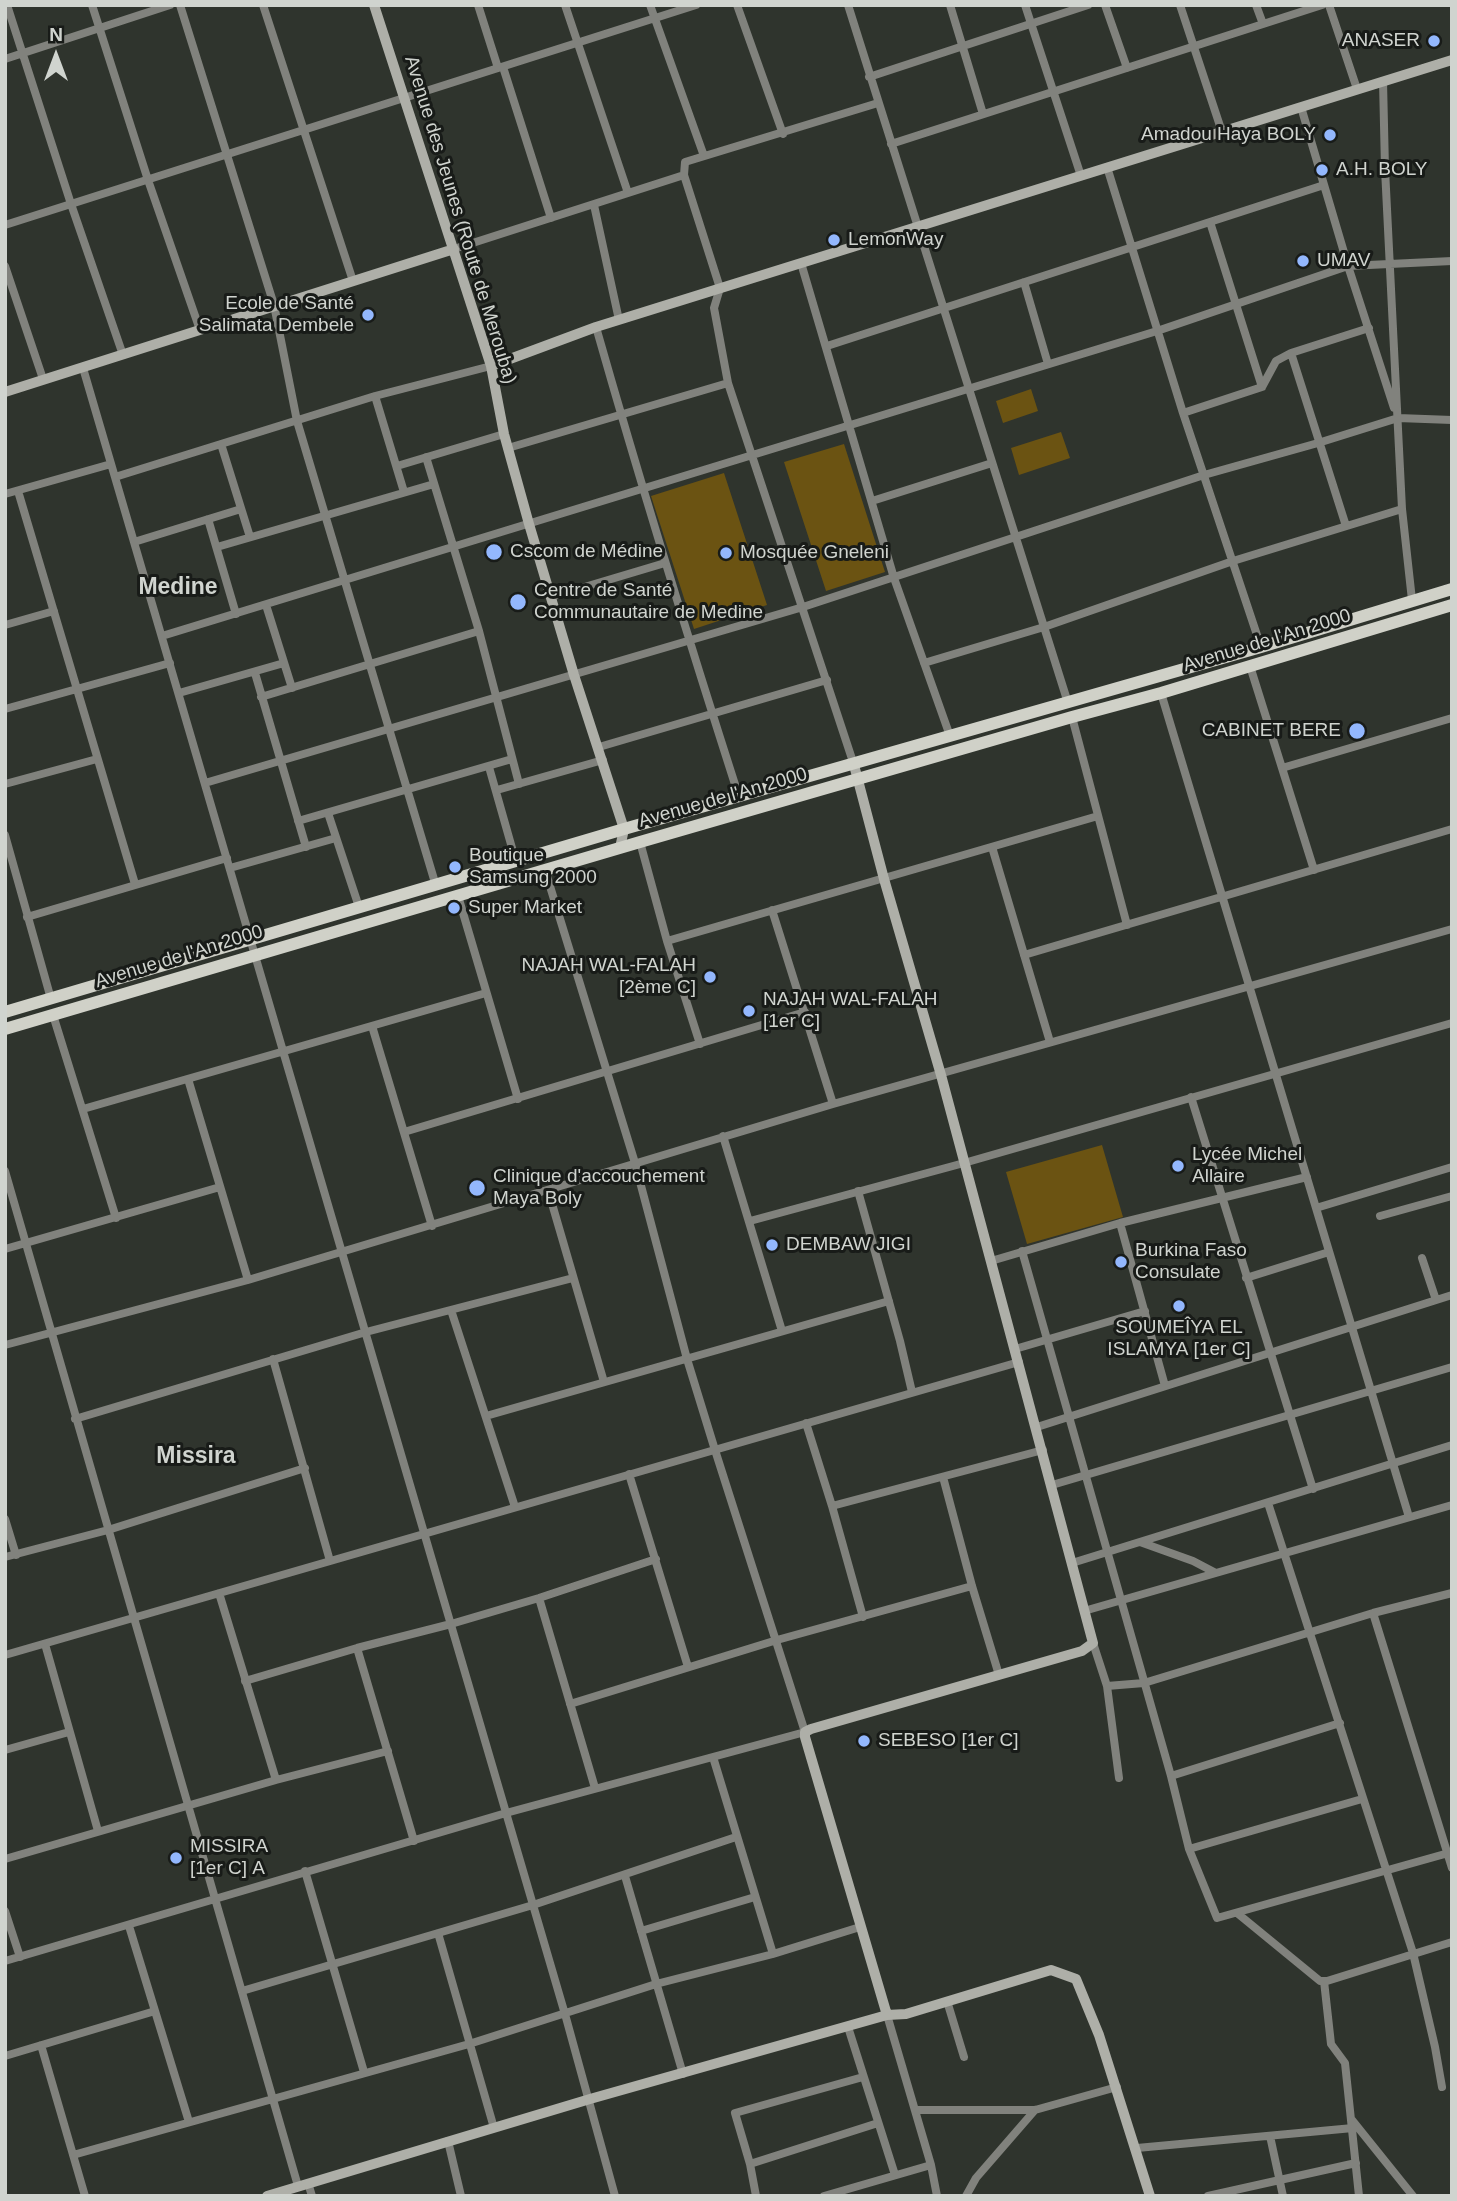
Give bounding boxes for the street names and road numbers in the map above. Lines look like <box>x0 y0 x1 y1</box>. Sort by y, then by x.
street label: Avenue des Jeunes (Route de Merouba) <box>399 53 521 387</box>
street label: Avenue de l'An 2000 <box>1180 605 1354 677</box>
street label: Avenue de l'An 2000 <box>636 763 810 833</box>
street label: Avenue de l'An 2000 <box>92 921 266 993</box>

